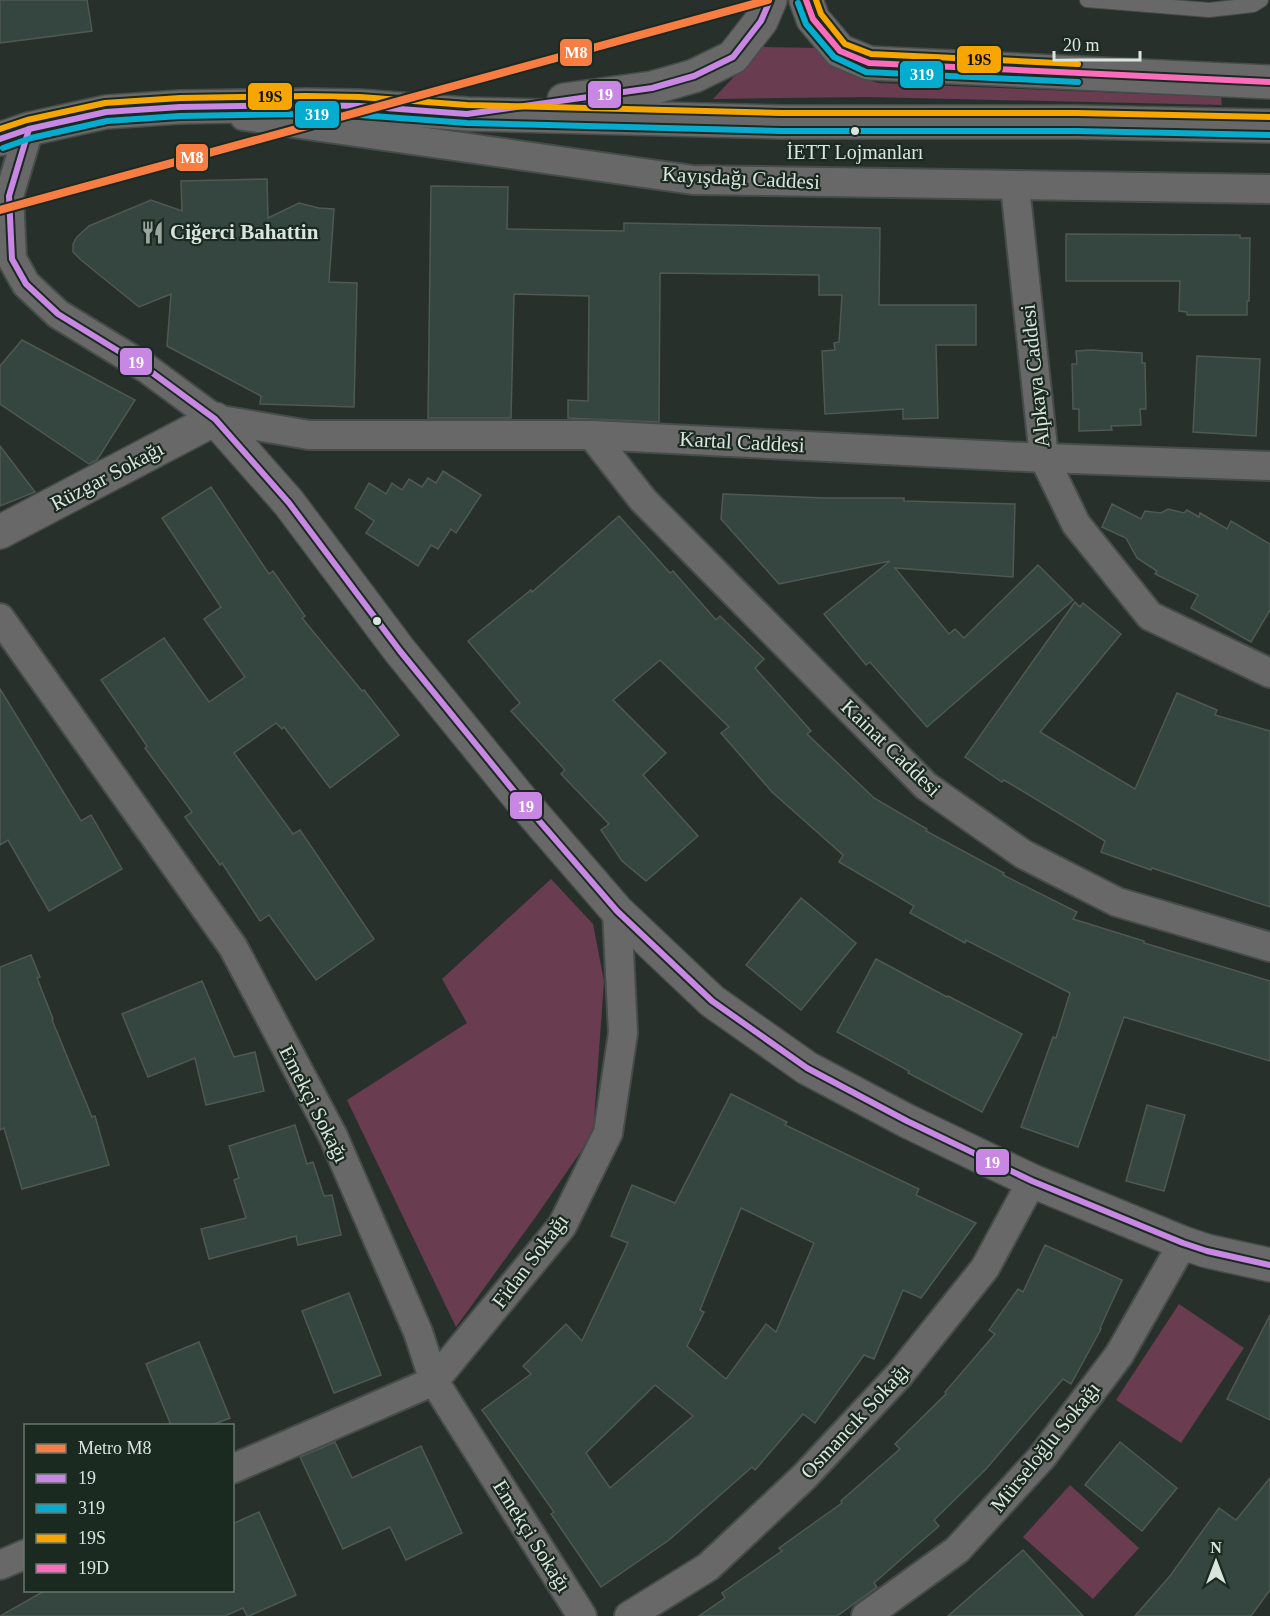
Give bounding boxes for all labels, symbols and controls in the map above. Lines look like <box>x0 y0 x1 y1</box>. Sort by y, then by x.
scale bar <box>1054 24 1140 62</box>
text: 20 m <box>1063 35 1100 55</box>
line badge: M8 <box>559 38 593 67</box>
text: M8 <box>564 44 588 61</box>
line badge: 19S <box>956 45 1002 74</box>
text: 19S <box>967 51 992 68</box>
line badge: 319 <box>899 60 944 89</box>
text: 319 <box>910 66 934 83</box>
line badge: 19 <box>587 80 622 109</box>
line badge: 19S <box>247 82 293 111</box>
text: 19 <box>597 86 613 103</box>
text: 19S <box>258 88 283 105</box>
line badge: 319 <box>294 100 340 129</box>
text: 319 <box>305 106 329 123</box>
marker: İETT Lojmanları <box>849 125 861 137</box>
place label: İETT Lojmanları <box>787 141 924 164</box>
line badge: M8 <box>175 143 209 172</box>
text: M8 <box>180 149 204 166</box>
street label: Kayışdağı Caddesi <box>661 162 821 194</box>
restaurant icon: Ciğerci Bahattin <box>139 219 165 245</box>
place label: Ciğerci Bahattin <box>170 220 319 244</box>
street label: Alpkaya Caddesi <box>1016 303 1054 449</box>
line badge: 19 <box>119 347 153 376</box>
text: 19 <box>128 354 144 371</box>
street label: Kartal Caddesi <box>679 427 805 457</box>
street label: Rüzgar Sokağı <box>47 436 168 516</box>
unlabelled marker <box>371 615 383 627</box>
street label: Kainat Caddesi <box>836 695 946 802</box>
line badge: 19 <box>509 791 543 820</box>
text: 19 <box>518 798 534 815</box>
street label: Emekçi Sokağı <box>274 1042 354 1166</box>
line badge: 19 <box>975 1148 1010 1176</box>
text: 19 <box>984 1154 1000 1171</box>
street label: Fidan Sokağı <box>487 1209 573 1313</box>
street label: Osmancık Sokağı <box>796 1358 915 1484</box>
street label: Mürseloğlu Sokağı <box>985 1377 1105 1517</box>
legend <box>24 1424 234 1592</box>
text: Metro M8 <box>78 1438 152 1458</box>
text: 19 <box>78 1468 96 1488</box>
street label: Emekçi Sokağı <box>488 1475 576 1597</box>
text: 319 <box>78 1498 105 1518</box>
text: 19S <box>78 1528 106 1548</box>
north arrow <box>1186 1532 1246 1592</box>
text: N <box>1210 1539 1222 1556</box>
text: 19D <box>78 1558 109 1578</box>

